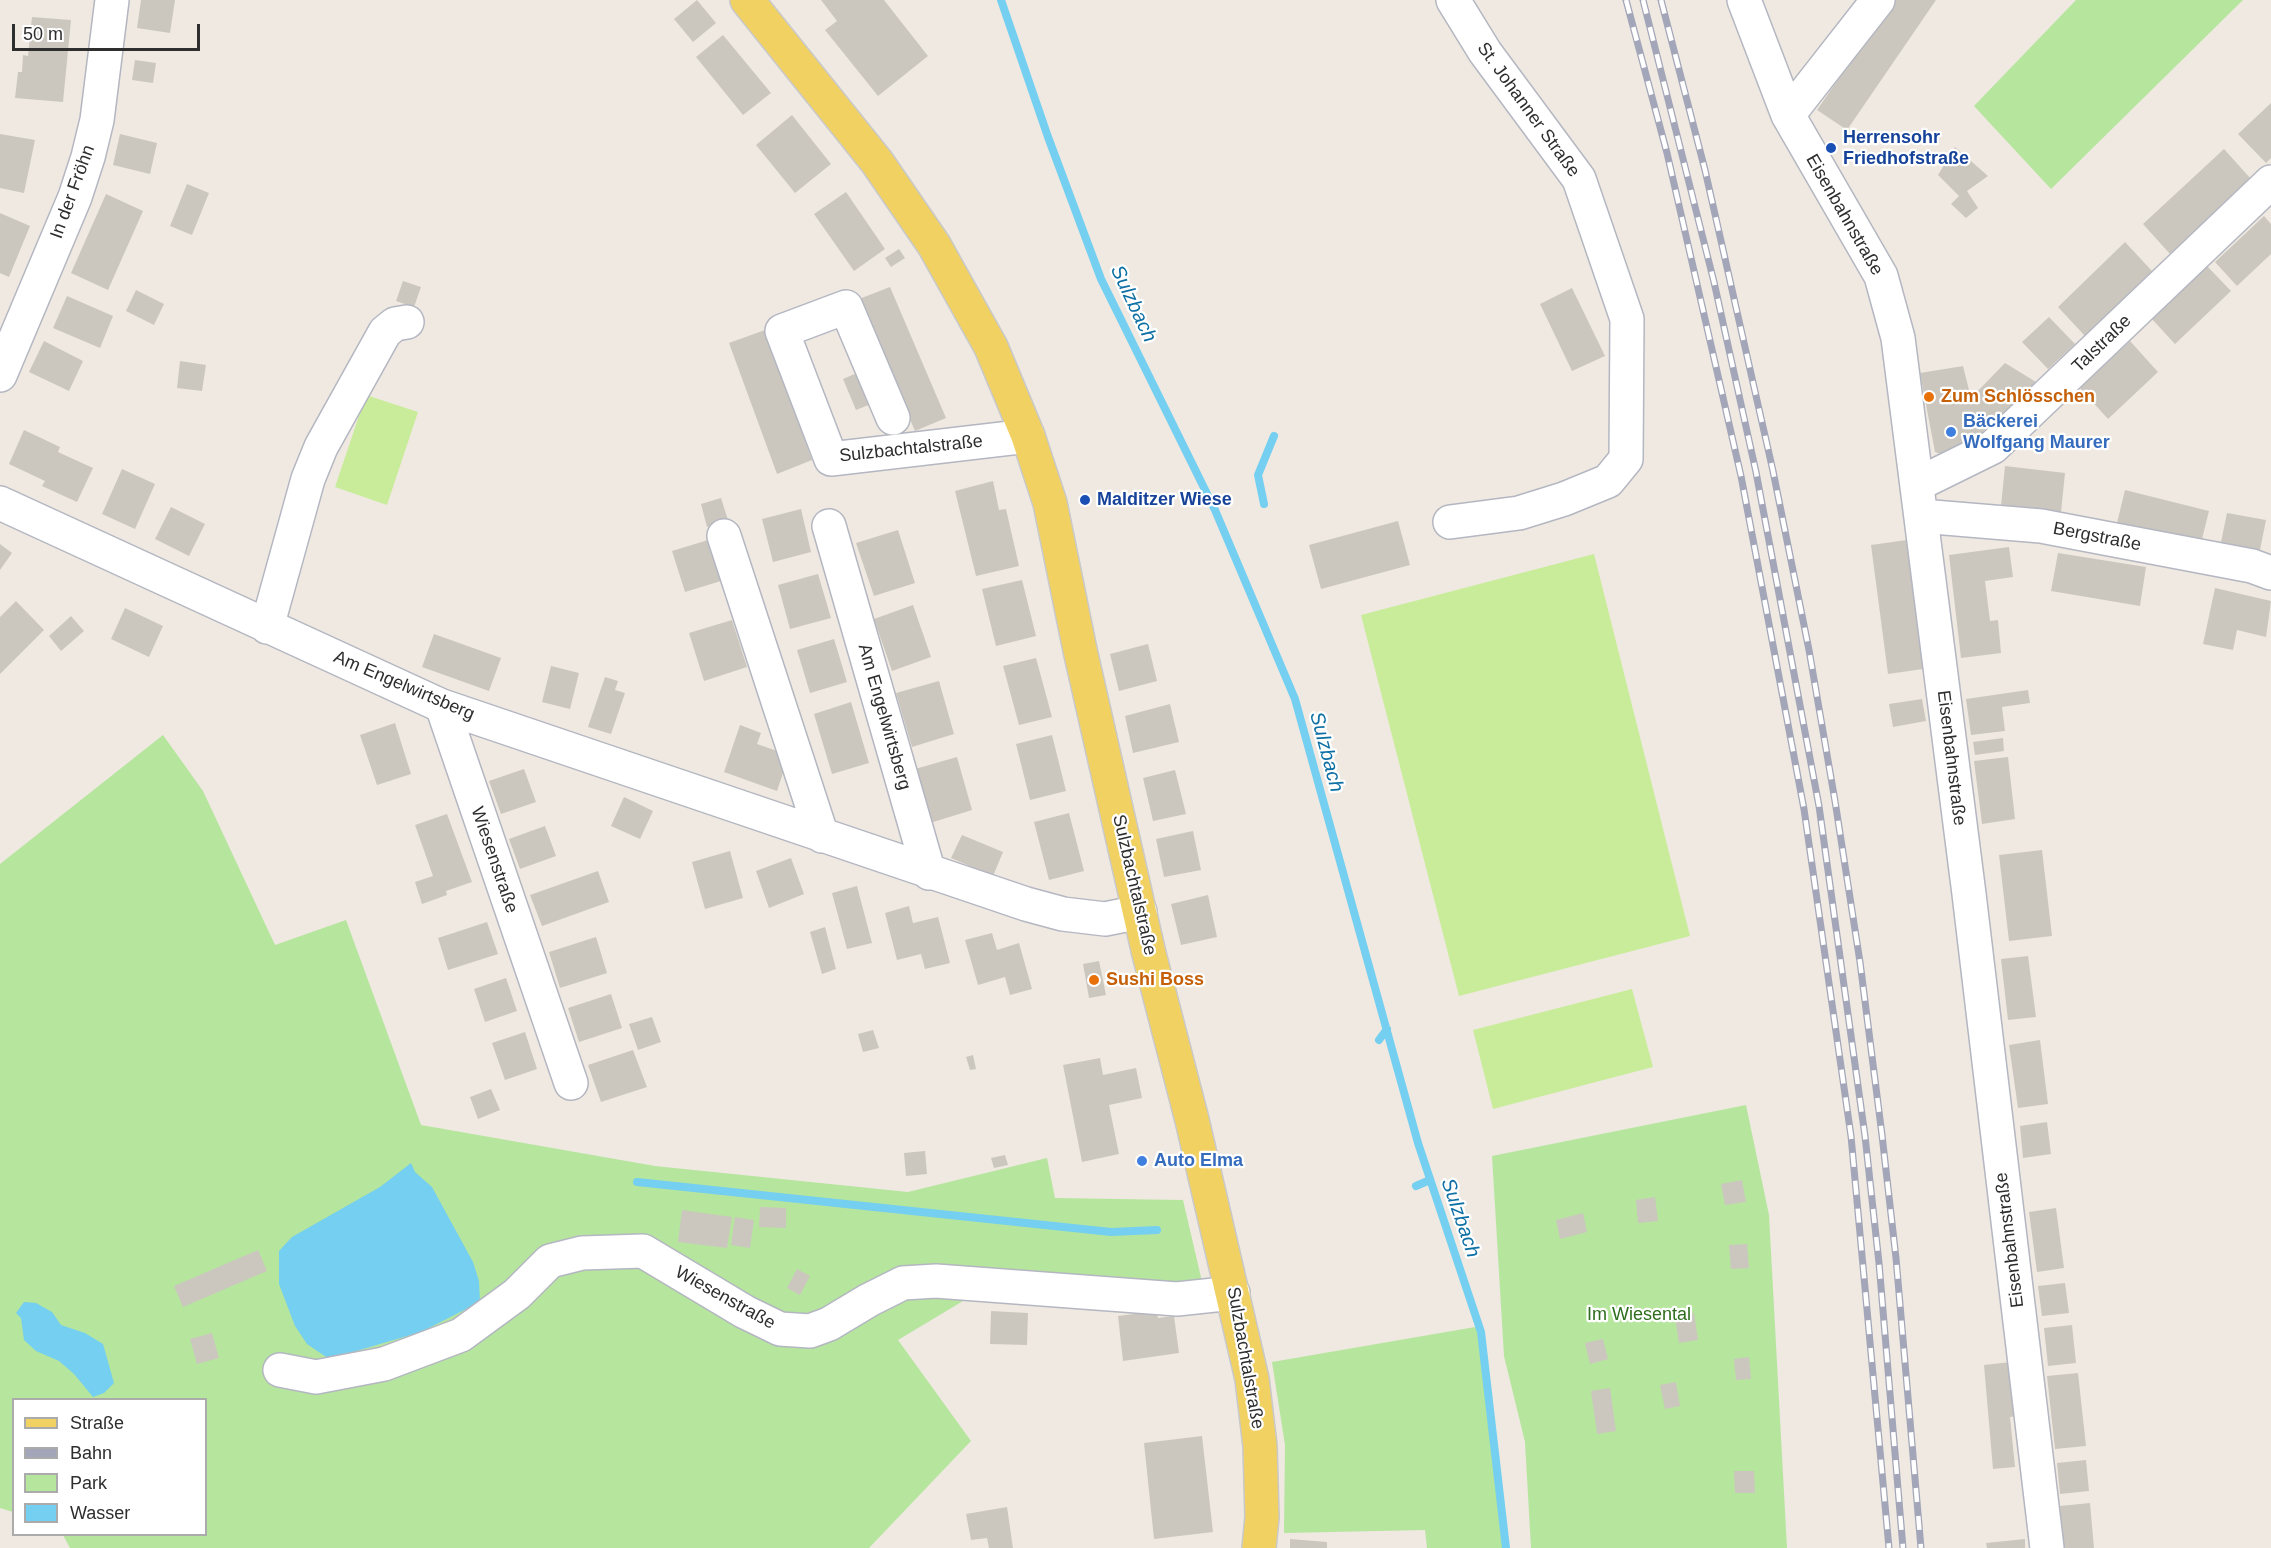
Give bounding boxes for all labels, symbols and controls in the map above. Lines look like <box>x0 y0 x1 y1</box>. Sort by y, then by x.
scale bar <box>15 12 202 50</box>
text: 50 m <box>23 24 63 44</box>
street label: St. Johanner Straße <box>1472 38 1584 182</box>
place label: Herrensohr Friedhofstraße <box>1843 127 1969 170</box>
marker: Herrensohr Friedhofstraße <box>1824 141 1838 155</box>
street label: In der Fröhn <box>46 142 100 242</box>
street label: Eisenbahnstraße <box>1801 151 1887 279</box>
water label: Sulzbach <box>1105 262 1161 346</box>
street label: Talstraße <box>2068 311 2136 377</box>
place label: Zum Schlösschen <box>1941 386 2095 408</box>
marker: Zum Schlösschen <box>1922 390 1936 404</box>
place label: Bäckerei Wolfgang Maurer <box>1963 411 2110 454</box>
marker: Bäckerei Wolfgang Maurer <box>1944 425 1958 439</box>
street label: Sulzbachtalstraße <box>838 431 984 467</box>
place label: Malditzer Wiese <box>1097 489 1232 511</box>
marker: Malditzer Wiese <box>1078 493 1092 507</box>
street label: Bergstraße <box>2051 518 2143 556</box>
street label: Am Engelwirtsberg <box>853 641 915 793</box>
street label: Am Engelwirtsberg <box>330 647 478 725</box>
street label: Eisenbahnstraße <box>1932 689 1970 827</box>
water label: Sulzbach <box>1304 709 1348 795</box>
street label: Wiesenstraße <box>466 804 522 916</box>
street label: Sulzbachtalstraße <box>1107 812 1161 958</box>
place label: Sushi Boss <box>1106 969 1204 991</box>
marker: Sushi Boss <box>1087 973 1101 987</box>
place label: Auto Elma <box>1154 1150 1243 1172</box>
marker: Auto Elma <box>1135 1154 1149 1168</box>
street label: Eisenbahnstraße <box>1991 1171 2029 1309</box>
water label: Sulzbach <box>1435 1175 1485 1261</box>
street label: Wiesenstraße <box>671 1262 779 1334</box>
street label: Sulzbachtalstraße <box>1222 1285 1268 1431</box>
park label: Im Wiesental <box>1587 1304 1691 1326</box>
legend <box>12 1398 207 1536</box>
text: Straße <box>70 1413 124 1433</box>
text: Bahn <box>70 1443 112 1463</box>
text: Park <box>70 1473 107 1493</box>
text: Wasser <box>70 1503 130 1523</box>

